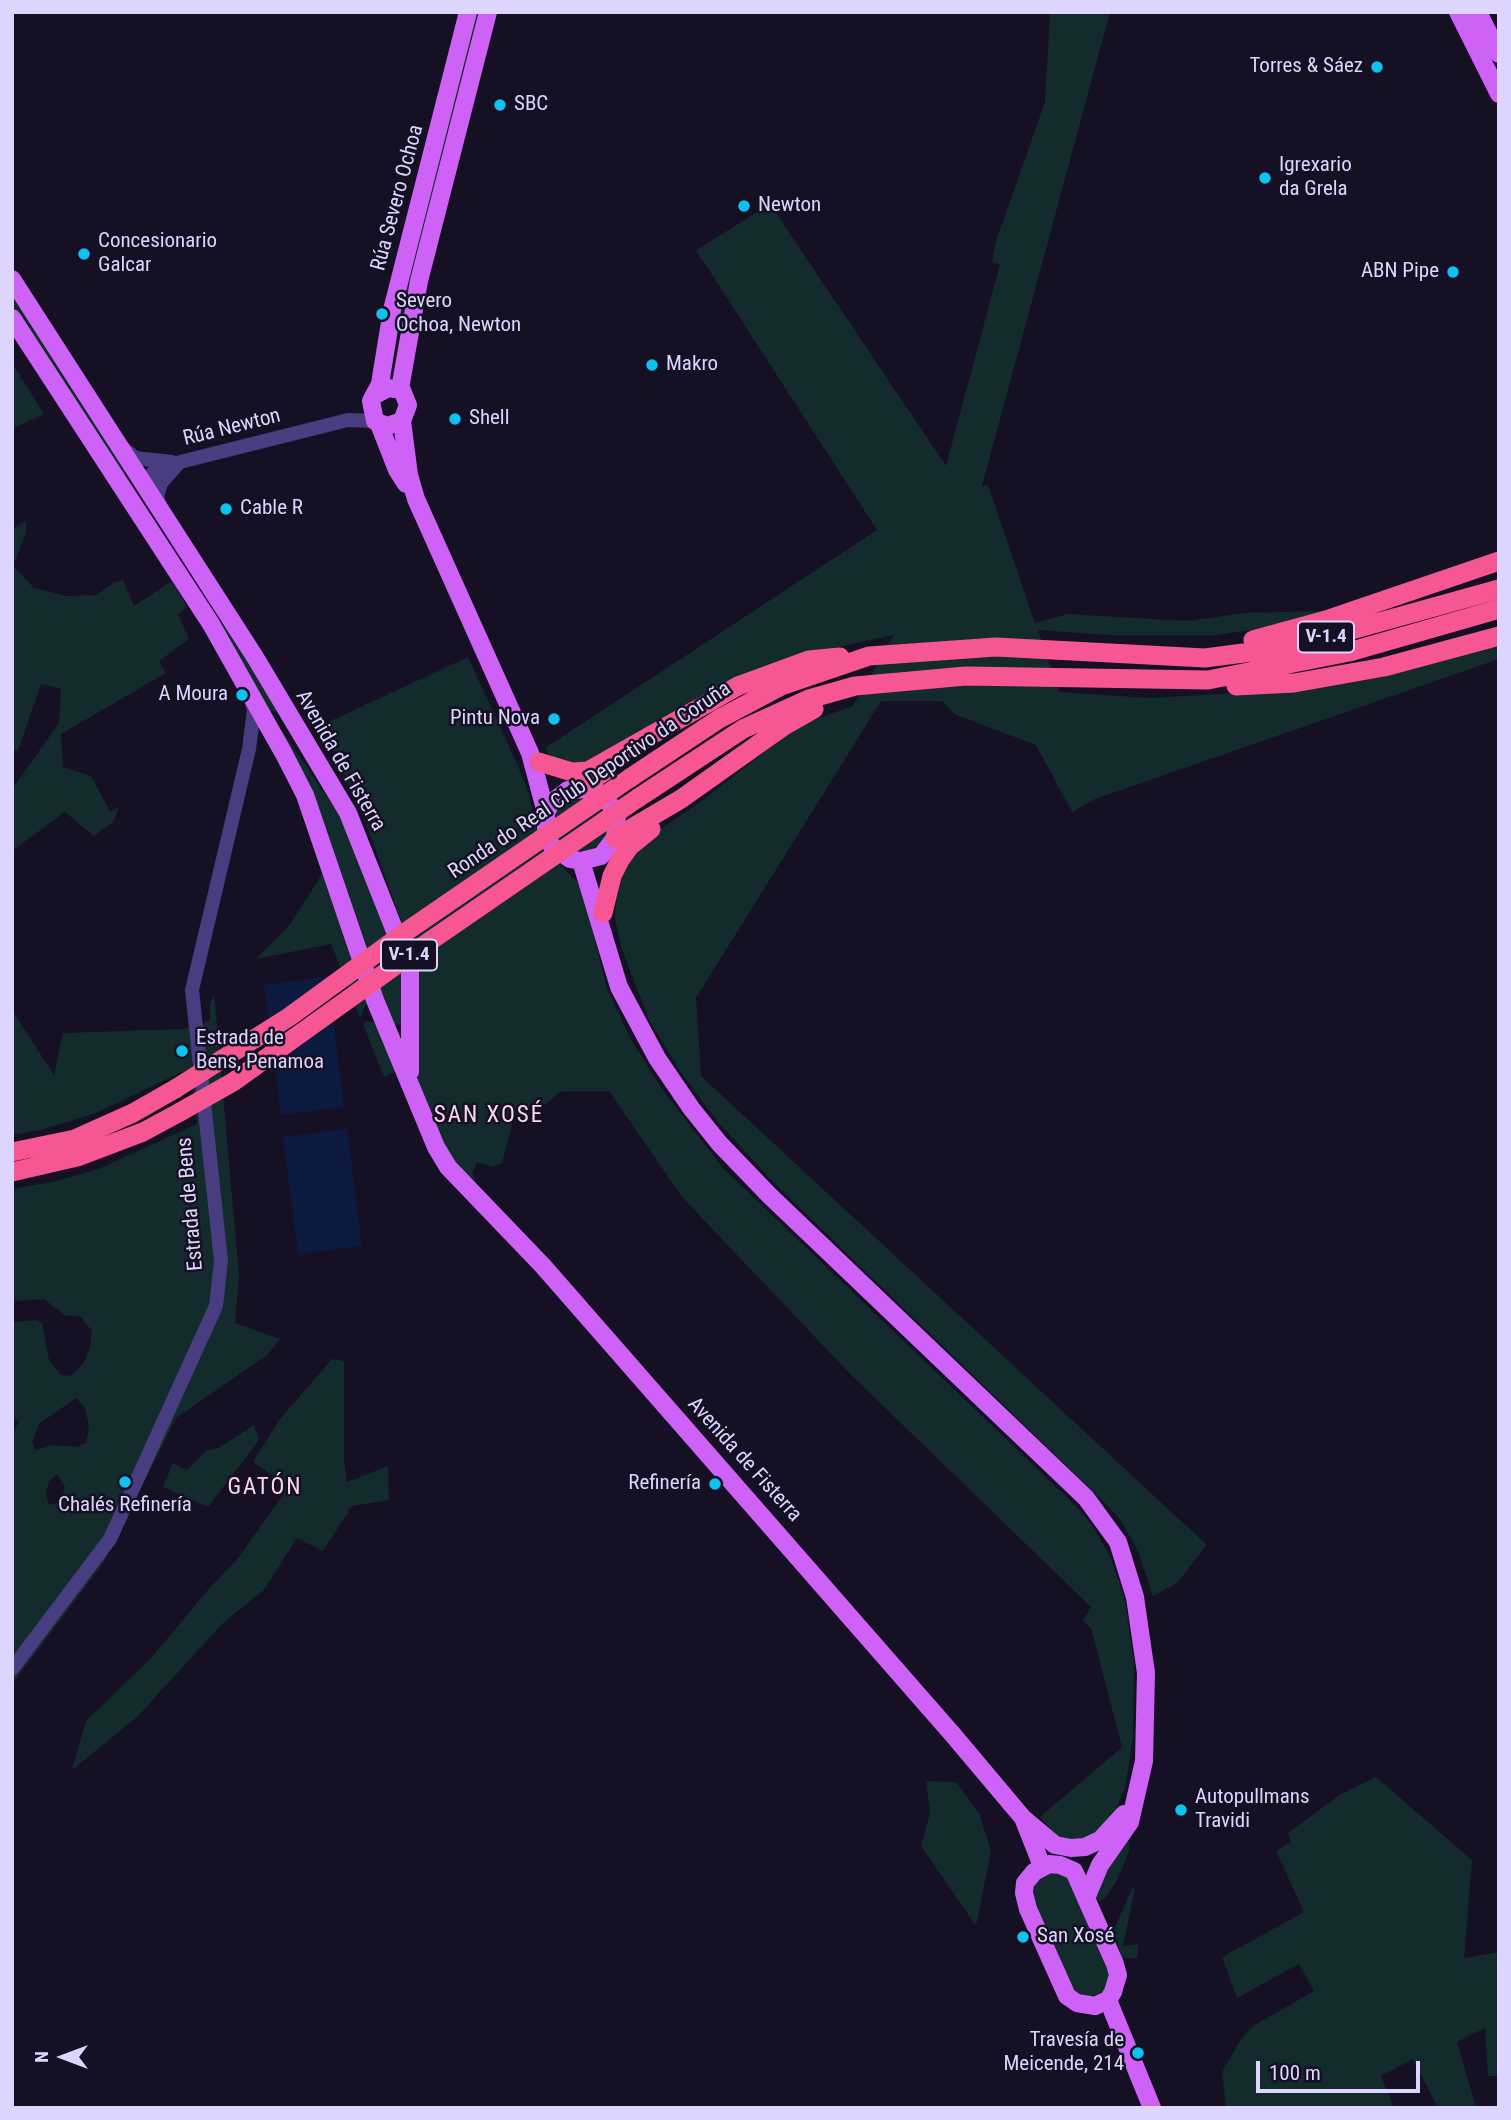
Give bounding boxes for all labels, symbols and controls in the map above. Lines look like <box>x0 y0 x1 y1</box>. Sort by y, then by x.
place label: Torres & Sáez <box>1249 54 1363 80</box>
marker: Torres & Sáez <box>1369 59 1385 75</box>
place label: SBC <box>514 92 548 118</box>
marker: SBC <box>492 97 508 113</box>
street label: Rúa Severo Ochoa <box>366 122 430 274</box>
place label: Igrexario da Grela <box>1279 153 1352 203</box>
marker: Igrexario da Grela <box>1257 170 1273 186</box>
place label: Newton <box>758 193 821 219</box>
marker: Newton <box>736 198 752 214</box>
place label: Concesionario Galcar <box>98 229 217 279</box>
marker: Concesionario Galcar <box>76 246 92 262</box>
place label: ABN Pipe <box>1361 259 1439 285</box>
marker: ABN Pipe <box>1445 264 1461 280</box>
place label: Severo Ochoa, Newton <box>396 289 521 339</box>
marker: Severo Ochoa, Newton <box>374 306 390 322</box>
place label: Makro <box>666 352 718 378</box>
marker: Makro <box>644 357 660 373</box>
street label: Rúa Newton <box>181 404 283 452</box>
place label: Shell <box>469 406 510 432</box>
marker: Shell <box>447 411 463 427</box>
place label: Cable R <box>240 496 303 522</box>
marker: Cable R <box>218 501 234 517</box>
road number: V-1.4 <box>1298 622 1354 652</box>
street label: Ronda do Real Club Deportivo da Coruña <box>444 677 736 885</box>
place label: A Moura <box>158 682 228 708</box>
street label: Avenida de Fisterra <box>289 686 391 836</box>
marker: A Moura <box>234 687 250 703</box>
place label: Pintu Nova <box>450 706 540 732</box>
marker: Pintu Nova <box>546 711 562 727</box>
road number: V-1.4 <box>381 939 437 970</box>
place label: Estrada de Bens, Penamoa <box>196 1026 324 1076</box>
marker: Estrada de Bens, Penamoa <box>174 1043 190 1059</box>
district label: SAN XOSÉ <box>435 1102 543 1130</box>
street label: Estrada de Bens <box>173 1136 209 1272</box>
street label: Avenida de Fisterra <box>682 1393 806 1527</box>
place label: Refinería <box>628 1471 701 1497</box>
marker: Chalés Refinería <box>117 1474 133 1490</box>
district label: GATÓN <box>228 1474 302 1502</box>
marker: Refinería <box>707 1476 723 1492</box>
place label: Chalés Refinería <box>58 1493 192 1519</box>
place label: Autopullmans Travidi <box>1195 1785 1309 1835</box>
marker: Autopullmans Travidi <box>1173 1802 1189 1818</box>
place label: San Xosé <box>1037 1924 1114 1950</box>
marker: San Xosé <box>1015 1929 1031 1945</box>
north arrow <box>28 2022 98 2092</box>
place label: Travesía de Meicende, 214 <box>1003 2028 1124 2078</box>
marker: Travesía de Meicende, 214 <box>1130 2045 1146 2061</box>
scale bar <box>1259 2046 1424 2090</box>
text: N <box>30 2051 53 2063</box>
text: 100 m <box>1269 2061 1321 2085</box>

